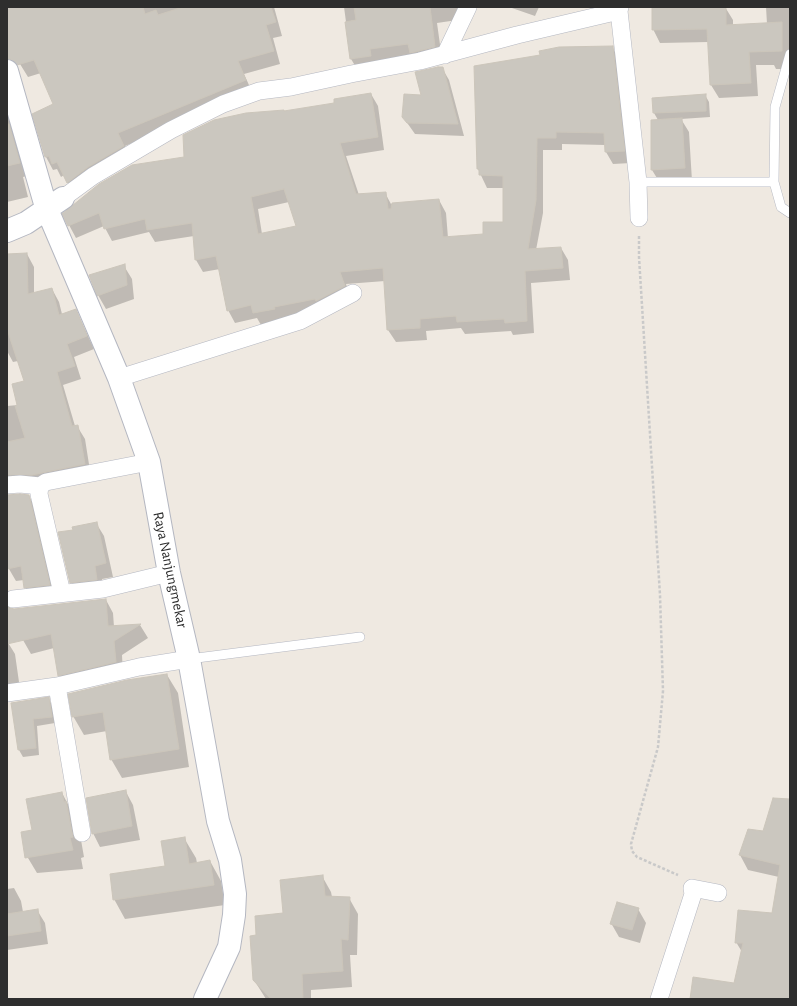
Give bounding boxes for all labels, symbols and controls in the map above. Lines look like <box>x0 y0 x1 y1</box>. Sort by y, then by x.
street label: Raya Nanjungmekar <box>149 510 191 630</box>

